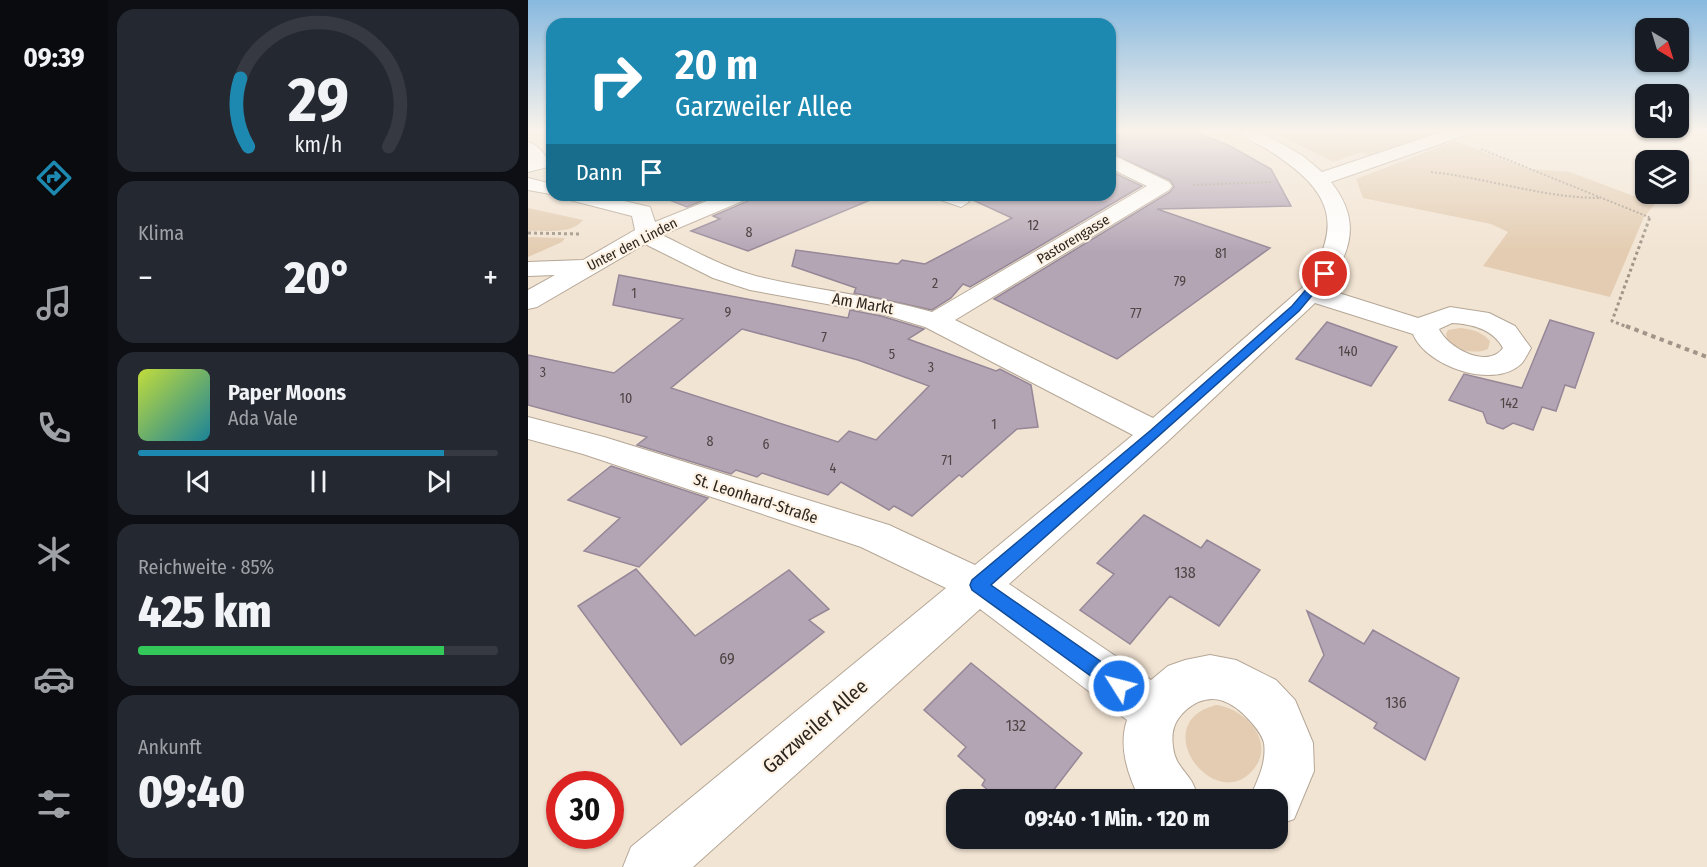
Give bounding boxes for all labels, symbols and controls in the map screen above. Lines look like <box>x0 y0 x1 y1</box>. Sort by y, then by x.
north arrow <box>1635 18 1689 72</box>
map controls <box>1635 18 1689 204</box>
text: 20 m <box>675 40 758 90</box>
text: 09:39 <box>23 42 85 74</box>
icon: right <box>576 42 654 120</box>
text: 29 <box>287 63 348 138</box>
button: sound <box>1635 84 1689 138</box>
text: Garzweiler Allee <box>675 91 852 123</box>
text: km/h <box>294 133 342 159</box>
button: layers <box>1635 150 1689 204</box>
icon: arrive <box>635 156 668 189</box>
icon: directions <box>33 157 75 199</box>
text: Dann <box>576 159 623 186</box>
street label: Pastorengasse <box>1034 211 1113 268</box>
street label: Unter den Linden <box>584 214 680 275</box>
house number: 12 <box>1027 217 1039 234</box>
text: Klima <box>138 221 184 245</box>
house number: 8 <box>746 224 753 241</box>
house number: 81 <box>1215 245 1227 262</box>
pin <box>1299 248 1350 299</box>
text: 20° <box>284 251 351 305</box>
icon: arrive <box>1308 257 1341 290</box>
text: − <box>138 258 153 298</box>
text: + <box>483 258 498 298</box>
house number: 79 <box>1174 273 1186 290</box>
house number: 2 <box>932 275 938 292</box>
icon: music <box>33 282 75 324</box>
house number: 1 <box>631 285 637 302</box>
street label: Am Markt <box>831 289 896 318</box>
house number: 9 <box>725 304 732 321</box>
house number: 77 <box>1130 305 1142 322</box>
house number: 7 <box>821 329 827 346</box>
house number: 140 <box>1338 343 1358 360</box>
house number: 5 <box>889 346 895 363</box>
house number: 3 <box>928 359 934 376</box>
house number: 3 <box>540 364 546 381</box>
text: Paper Moons <box>228 379 346 406</box>
house number: 10 <box>620 390 632 407</box>
house number: 142 <box>1500 395 1518 412</box>
text: Ada Vale <box>228 406 298 430</box>
icon: phone <box>33 407 75 449</box>
house number: 1 <box>991 416 997 433</box>
house number: 8 <box>707 433 714 450</box>
house number: 6 <box>763 436 770 453</box>
house number: 71 <box>942 452 952 469</box>
house number: 4 <box>830 460 837 477</box>
icon: previous <box>182 465 215 498</box>
icon: pause <box>302 465 335 498</box>
icon: next <box>422 465 455 498</box>
street label: St. Leonhard-Straße <box>691 469 821 528</box>
icon: climate <box>33 533 75 575</box>
text: Reichweite · 85% <box>138 555 274 579</box>
house number: 138 <box>1174 563 1196 582</box>
text: 425 km <box>138 585 272 639</box>
house number: 69 <box>719 649 735 668</box>
position arrow <box>1087 654 1151 718</box>
icon: car <box>33 658 75 700</box>
street label: Garzweiler Allee <box>758 674 872 778</box>
house number: 136 <box>1385 693 1407 712</box>
house number: 132 <box>1006 716 1026 735</box>
text: Ankunft <box>138 735 202 759</box>
text: 09:40 <box>138 765 245 819</box>
speed limit sign: 30 <box>546 771 624 849</box>
icon: filters <box>33 783 75 825</box>
text: 09:40 · 1 Min. · 120 m <box>1024 805 1210 832</box>

